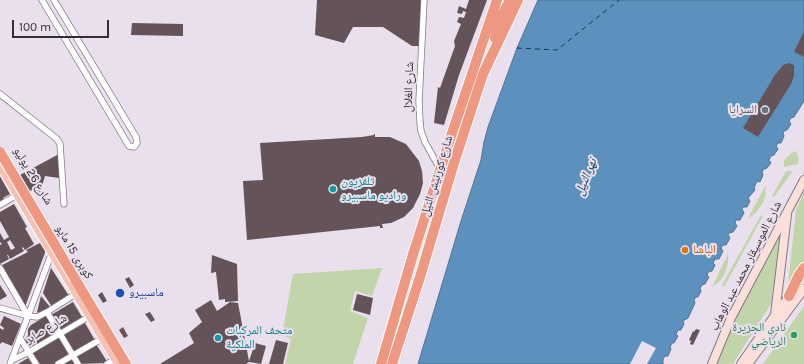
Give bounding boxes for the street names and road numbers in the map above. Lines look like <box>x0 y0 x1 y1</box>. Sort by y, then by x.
street label: شارع الغلال <box>401 62 417 112</box>
street label: شارع كورنيش النيل <box>418 134 456 218</box>
street label: شارع 26 يوليو <box>10 145 56 207</box>
street label: شارع الموسيقار محمد عبد الوهاب <box>707 199 785 333</box>
street label: كوبرى 15 مايو <box>52 222 96 282</box>
street label: شارع صابر <box>22 311 70 347</box>

